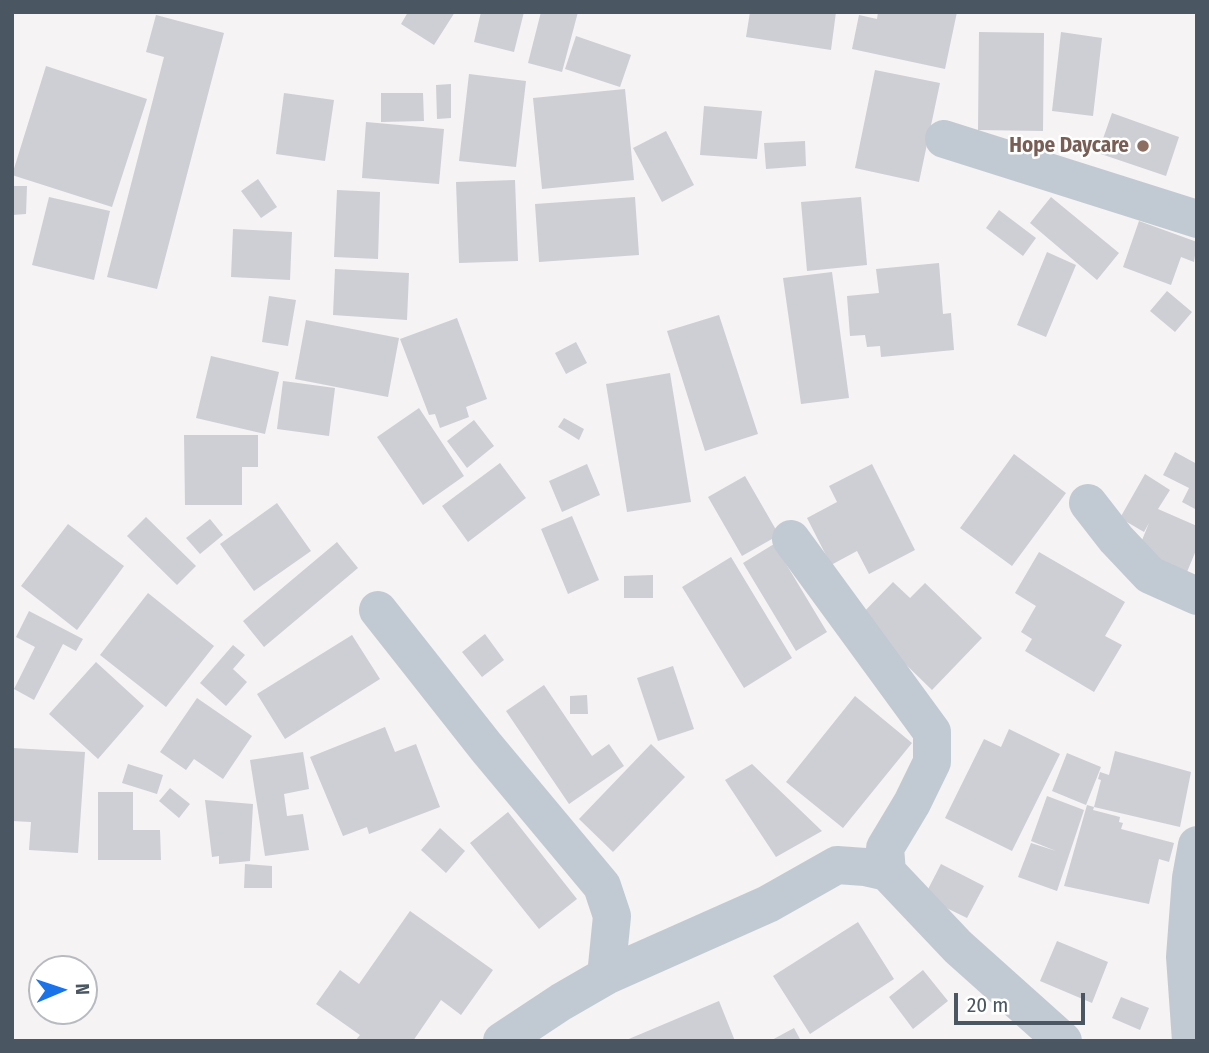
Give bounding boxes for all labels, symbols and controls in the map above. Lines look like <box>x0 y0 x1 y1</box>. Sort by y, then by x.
place label: Hope Daycare <box>1009 133 1129 159</box>
marker: Hope Daycare <box>1135 138 1151 154</box>
north arrow <box>28 955 98 1025</box>
scale bar <box>957 979 1088 1023</box>
text: N <box>71 983 94 995</box>
text: 20 m <box>967 992 1008 1018</box>

